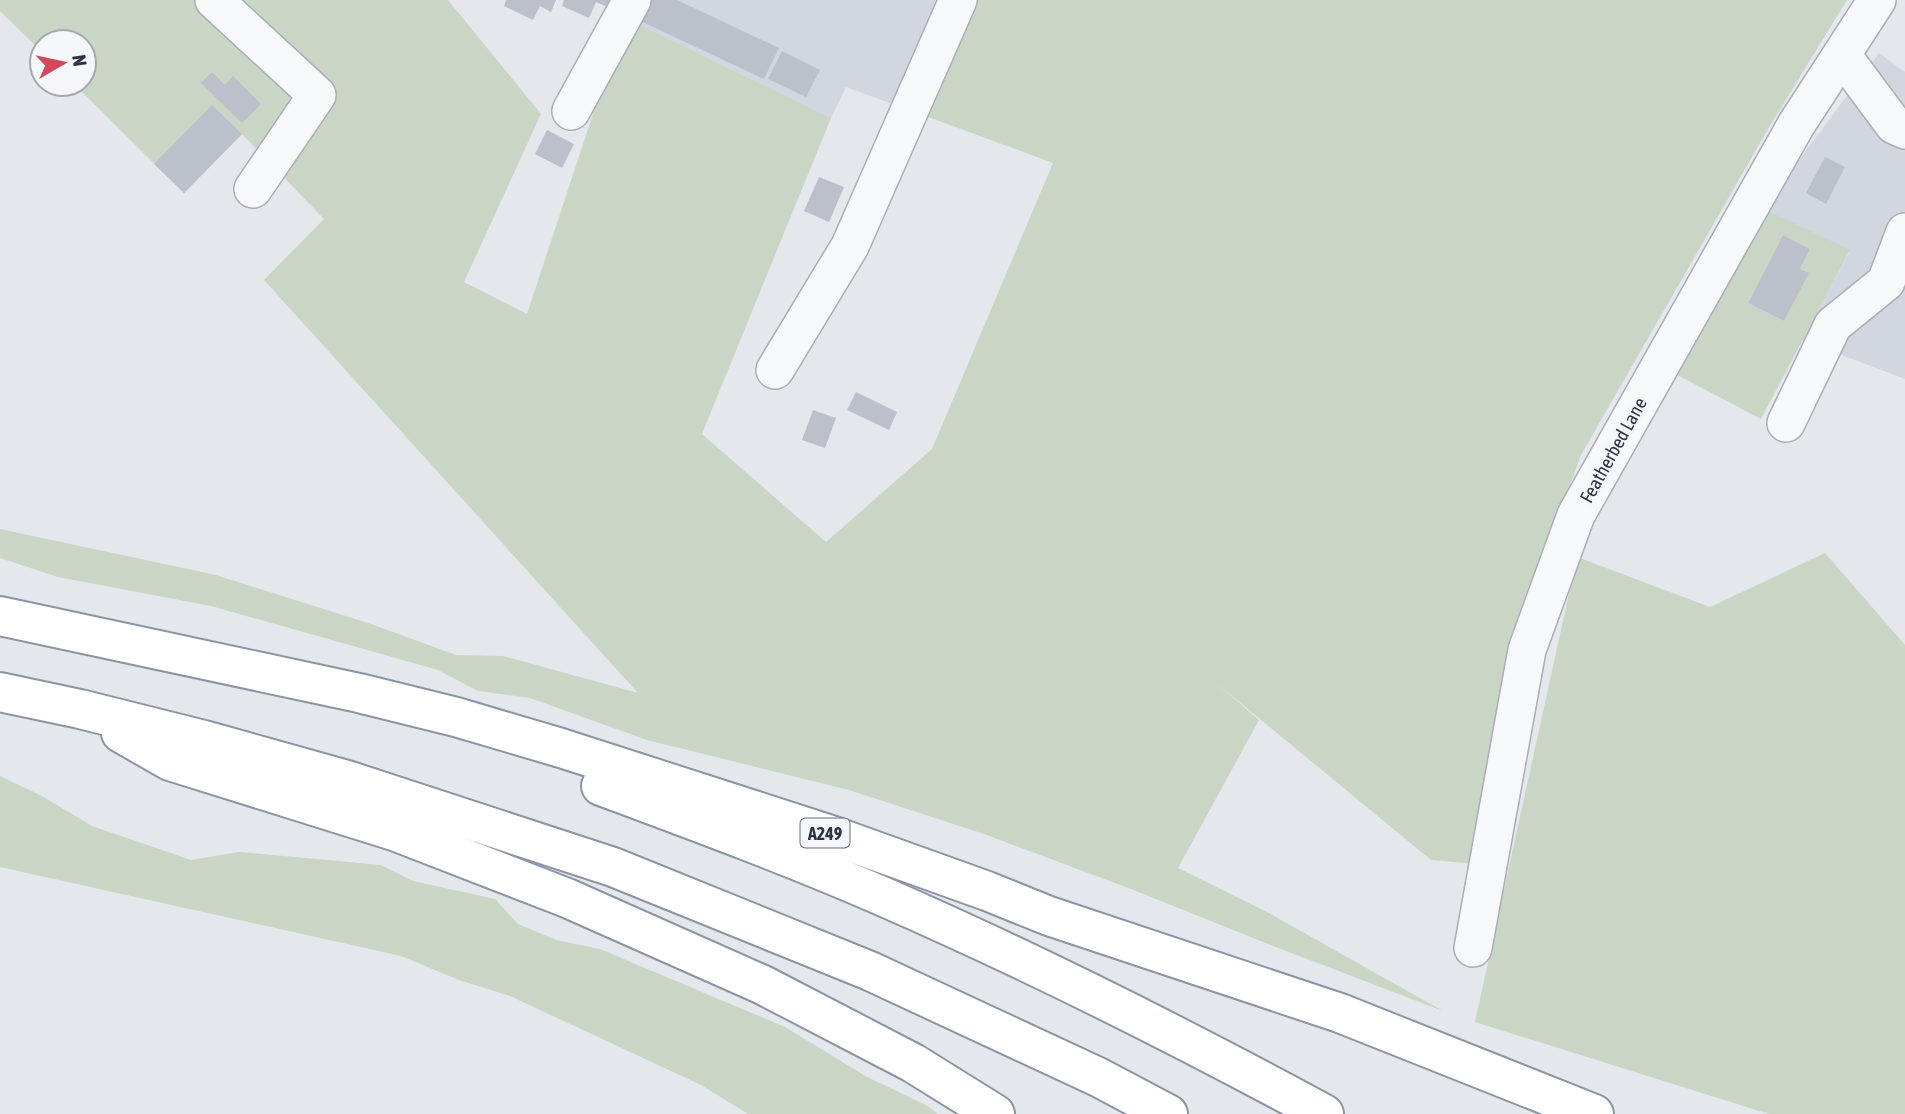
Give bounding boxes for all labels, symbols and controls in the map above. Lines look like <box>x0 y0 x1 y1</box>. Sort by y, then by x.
north arrow <box>28 28 98 98</box>
text: N <box>68 53 92 68</box>
street label: Featherbed Lane <box>1575 394 1651 506</box>
road number: A249 <box>800 818 850 848</box>

